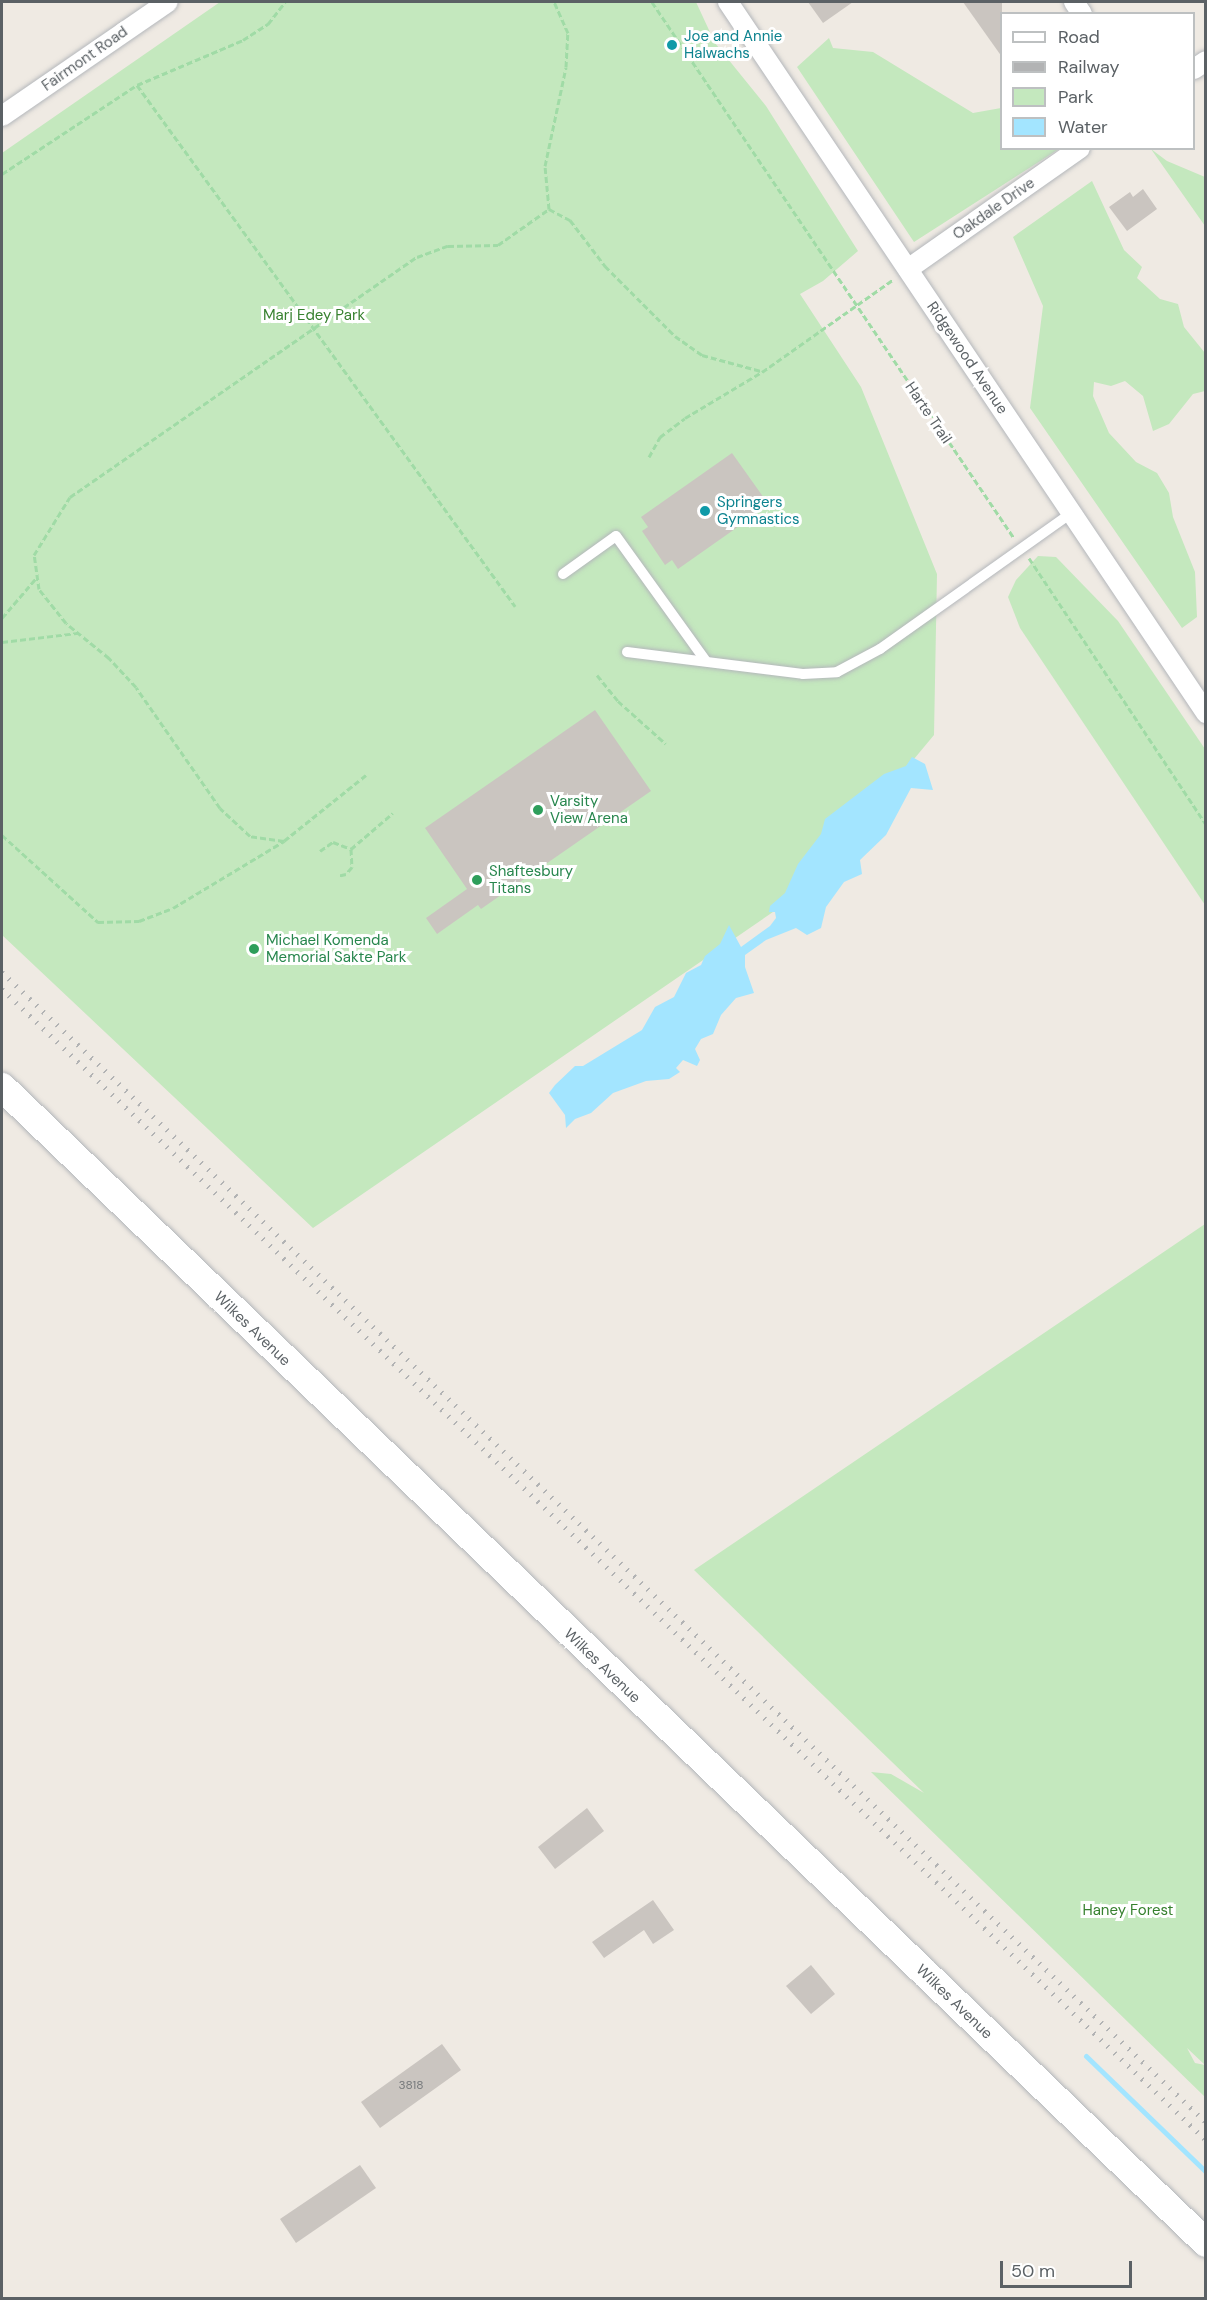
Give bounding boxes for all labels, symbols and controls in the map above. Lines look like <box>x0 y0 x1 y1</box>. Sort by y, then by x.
legend <box>1000 12 1195 150</box>
street label: Fairmont Road <box>39 23 131 95</box>
text: Road <box>1058 25 1100 49</box>
place label: Joe and Annie Halwachs <box>684 27 782 62</box>
marker: Joe and Annie Halwachs <box>665 38 679 52</box>
text: Railway <box>1058 55 1120 79</box>
text: Park <box>1058 85 1094 109</box>
text: Water <box>1058 115 1108 139</box>
street label: Oakdale Drive <box>950 174 1038 244</box>
street label: Ridgewood Avenue <box>923 298 1011 418</box>
park label: Marj Edey Park <box>263 307 365 325</box>
street label: Harte Trail <box>901 379 955 447</box>
place label: Springers Gymnastics <box>717 493 800 528</box>
marker: Springers Gymnastics <box>698 504 712 518</box>
place label: Varsity View Arena <box>550 792 628 827</box>
marker: Varsity View Arena <box>531 803 545 817</box>
place label: Shaftesbury Titans <box>489 862 573 897</box>
marker: Shaftesbury Titans <box>470 873 484 887</box>
place label: Michael Komenda Memorial Sakte Park <box>266 931 406 966</box>
marker: Michael Komenda Memorial Sakte Park <box>247 942 261 956</box>
street label: Wilkes Avenue <box>210 1288 294 1370</box>
street label: Wilkes Avenue <box>560 1625 644 1707</box>
park label: Haney Forest <box>1082 1902 1174 1920</box>
street label: Wilkes Avenue <box>912 1961 996 2043</box>
house number: 3818 <box>398 2079 424 2093</box>
scale bar <box>1003 2249 1135 2287</box>
text: 50 m <box>1011 2259 1055 2283</box>

